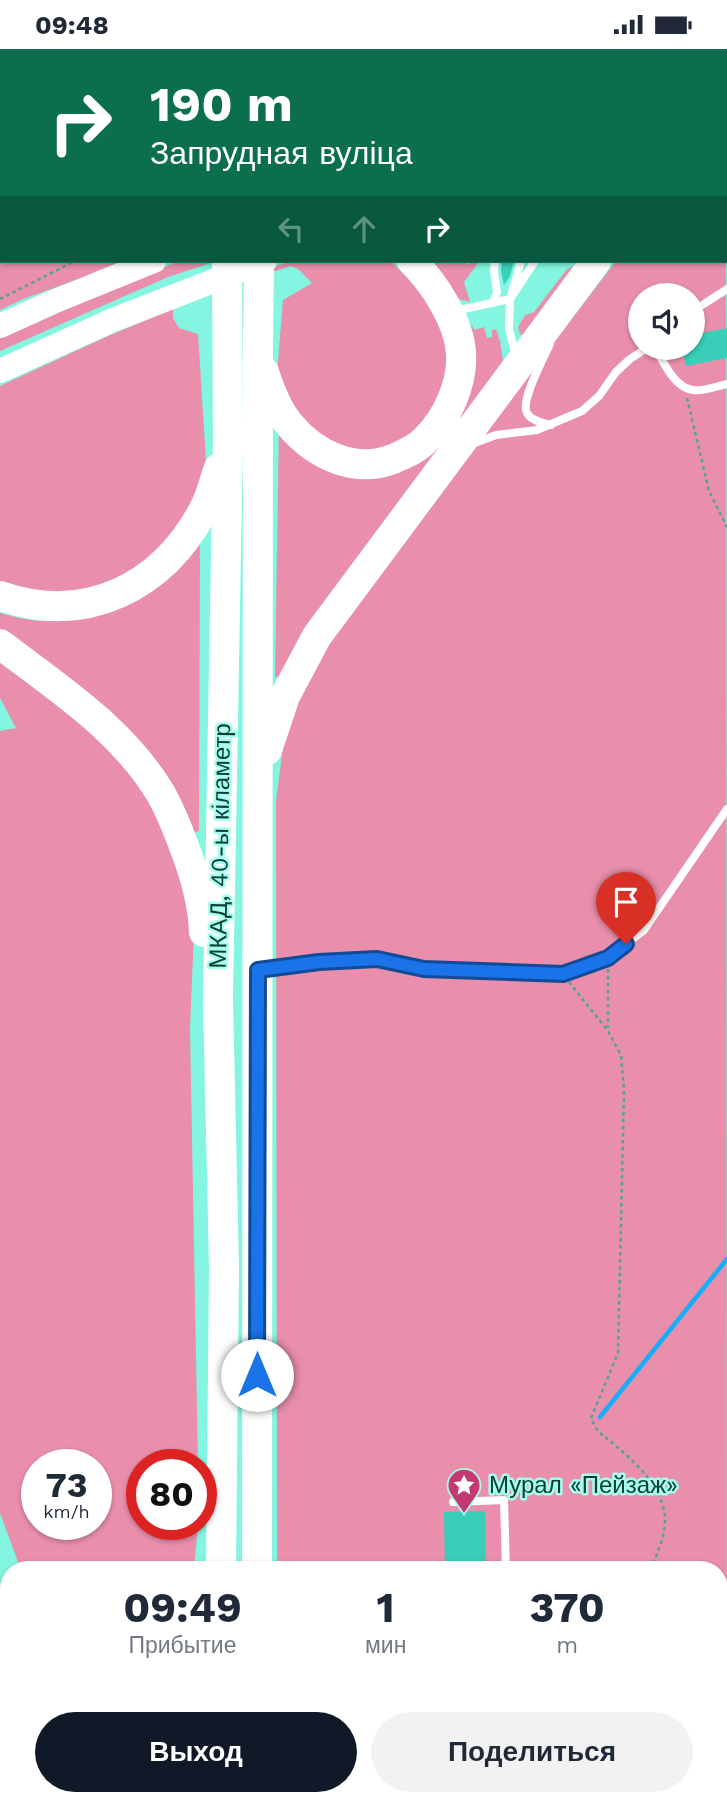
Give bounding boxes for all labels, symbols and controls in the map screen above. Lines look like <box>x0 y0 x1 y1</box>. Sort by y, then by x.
text: 09:48 <box>35 10 109 40</box>
text: 190 m <box>150 75 293 133</box>
icon: right <box>35 77 126 168</box>
text: Запрудная вуліца <box>150 134 413 172</box>
icon: left <box>272 210 310 248</box>
icon: ahead <box>345 210 383 248</box>
icon: right <box>418 210 456 248</box>
map controls <box>628 283 705 360</box>
button: sound <box>628 283 705 360</box>
street label: МКАД, 40-ы кіламетр <box>204 723 236 969</box>
pin <box>596 872 656 944</box>
icon: arrive <box>607 883 645 921</box>
position arrow <box>220 1338 294 1412</box>
speed limit sign: 80 <box>126 1449 217 1540</box>
text: 73 <box>45 1464 88 1506</box>
place icon: Мурал «Пейзаж» <box>445 1466 483 1515</box>
place label: Мурал «Пейзаж» <box>489 1471 678 1499</box>
text: km/h <box>43 1501 90 1522</box>
text: 09:49 <box>123 1583 242 1632</box>
text: 1 <box>377 1583 395 1632</box>
text: 370 <box>530 1583 605 1632</box>
text: Прибытие <box>128 1632 237 1659</box>
text: мин <box>365 1632 406 1659</box>
text: m <box>556 1632 578 1659</box>
button: Выход <box>35 1712 357 1792</box>
button: Поделиться <box>371 1712 693 1792</box>

